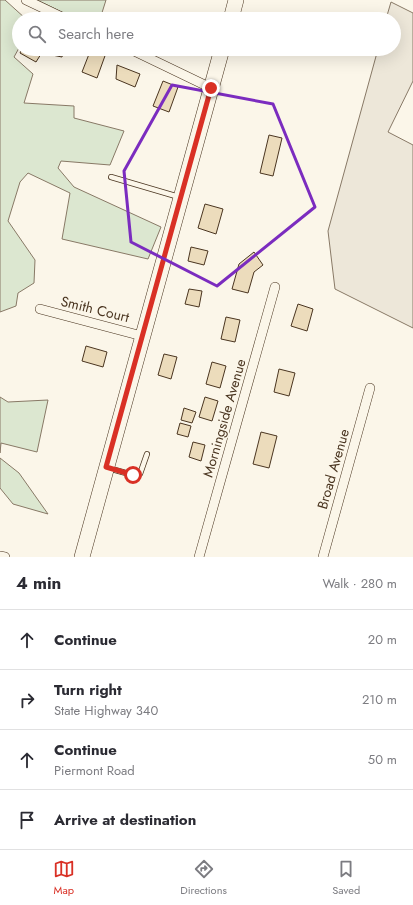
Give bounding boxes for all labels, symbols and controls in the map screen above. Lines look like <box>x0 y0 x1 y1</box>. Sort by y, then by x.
search box <box>12 12 401 56</box>
icon: search <box>26 23 48 45</box>
text: Search here <box>58 23 134 45</box>
route end <box>202 79 220 97</box>
street label: Smith Court <box>59 291 132 327</box>
street label: Morningside Avenue <box>198 356 250 480</box>
street label: Broad Avenue <box>312 427 354 511</box>
route start <box>124 466 142 484</box>
text: 4 min <box>16 571 61 595</box>
text: Walk · 280 m <box>322 574 397 593</box>
icon: ahead <box>16 629 38 651</box>
text: Continue <box>54 629 117 651</box>
text: 20 m <box>368 630 397 649</box>
text: Turn right <box>54 679 122 701</box>
icon: right <box>16 689 38 711</box>
text: 210 m <box>362 690 397 709</box>
text: State Highway 340 <box>54 701 158 720</box>
text: Continue <box>54 739 117 761</box>
icon: ahead <box>16 749 38 771</box>
text: 50 m <box>368 750 397 769</box>
text: Piermont Road <box>54 761 135 780</box>
icon: arrive <box>16 809 38 831</box>
text: Arrive at destination <box>54 809 196 831</box>
tab: Map <box>53 858 75 898</box>
tab: Directions <box>180 858 227 898</box>
tab: Saved <box>332 858 360 898</box>

